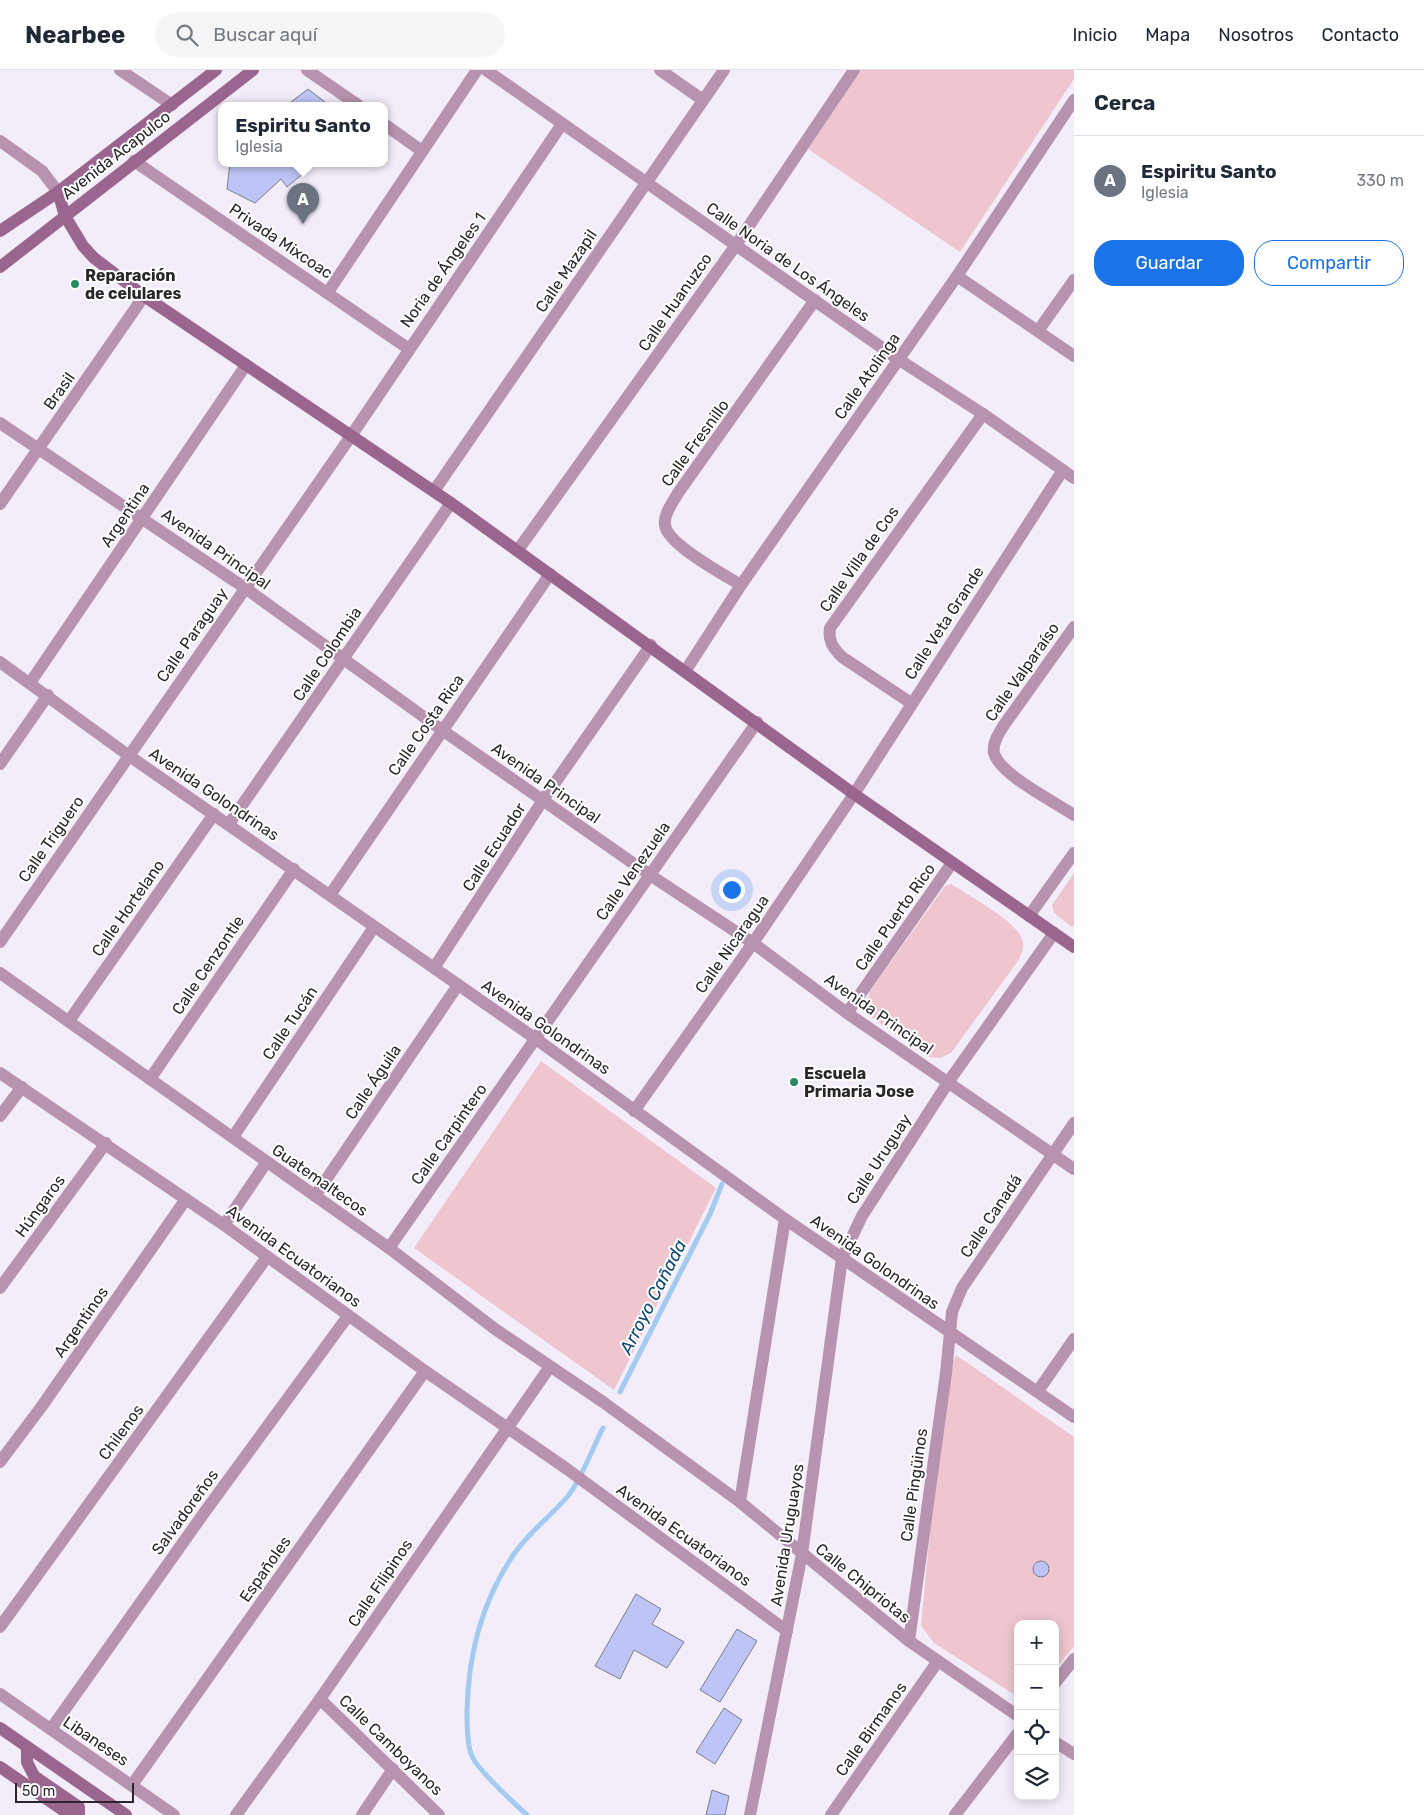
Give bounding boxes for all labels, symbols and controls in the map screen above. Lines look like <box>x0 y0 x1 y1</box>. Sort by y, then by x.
search box <box>155 12 505 57</box>
text: Nearbee <box>25 21 125 49</box>
icon: search <box>173 21 201 49</box>
text: Buscar aquí <box>213 23 317 46</box>
text: Inicio <box>1072 24 1117 46</box>
text: Mapa <box>1145 24 1190 46</box>
text: Nosotros <box>1218 24 1294 46</box>
text: Contacto <box>1322 24 1399 46</box>
text: Cerca <box>1094 90 1155 115</box>
popup <box>218 102 388 167</box>
street label: Avenida Acapulco <box>58 107 174 203</box>
text: Espiritu Santo <box>235 114 371 137</box>
text: Iglesia <box>235 137 283 156</box>
text: Espiritu Santo <box>1141 160 1277 183</box>
text: A <box>1104 171 1116 190</box>
text: 330 m <box>1356 171 1404 190</box>
pin: A <box>287 183 319 224</box>
text: Iglesia <box>1141 183 1189 202</box>
street label: Calle Noria de Los Ángeles <box>703 198 873 326</box>
street label: Privada Mixcoac <box>226 199 336 283</box>
street label: Noria de Ángeles 1 <box>396 209 490 331</box>
street label: Calle Mazapil <box>531 226 601 316</box>
button: Guardar <box>1094 240 1244 286</box>
button: Compartir <box>1254 240 1404 286</box>
street label: Calle Huanuzco <box>634 249 716 355</box>
place label: Reparación de celulares <box>85 266 181 303</box>
marker: Reparación de celulares <box>69 278 81 290</box>
street label: Calle Atolinga <box>830 329 904 423</box>
street label: Brasil <box>39 369 79 413</box>
street label: Calle Fresnillo <box>657 396 733 490</box>
street label: Argentina <box>97 479 153 551</box>
street label: Calle Villa de Cos <box>815 502 903 616</box>
street label: Avenida Principal <box>158 504 274 594</box>
street label: Calle Veta Grande <box>900 563 988 683</box>
street label: Calle Paraguay <box>153 584 232 686</box>
street label: Calle Colombia <box>289 603 365 705</box>
street label: Calle Valparaíso <box>981 619 1063 725</box>
street label: Calle Costa Rica <box>384 671 468 779</box>
street label: Avenida Principal <box>488 738 604 828</box>
street label: Avenida Golondrinas <box>145 743 283 845</box>
street label: Calle Triguero <box>14 792 88 886</box>
street label: Calle Ecuador <box>458 799 530 895</box>
street label: Calle Venezuela <box>592 818 674 924</box>
street label: Calle Hortelano <box>88 856 168 960</box>
street label: Calle Puerto Rico <box>851 860 939 974</box>
your location <box>719 877 745 903</box>
street label: Calle Nicaragua <box>691 891 773 997</box>
street label: Calle Cenzontle <box>168 912 248 1018</box>
street label: Avenida Principal <box>821 969 937 1059</box>
street label: Avenida Golondrinas <box>478 975 614 1079</box>
street label: Calle Tucán <box>258 983 322 1063</box>
street label: Calle Águila <box>341 1041 405 1123</box>
place label: Escuela Primaria Jose <box>804 1064 914 1101</box>
marker: Escuela Primaria Jose <box>788 1076 800 1088</box>
street label: Calle Carpintero <box>407 1080 491 1188</box>
street label: Calle Uruguay <box>843 1110 915 1208</box>
street label: Guatemaltecos <box>268 1140 372 1220</box>
street label: Húngaros <box>11 1171 69 1241</box>
street label: Calle Canadá <box>956 1171 1026 1261</box>
street label: Avenida Ecuatorianos <box>223 1201 365 1311</box>
street label: Avenida Golondrinas <box>807 1210 943 1314</box>
water label: Arroyo Cañada <box>614 1236 691 1359</box>
street label: Argentinos <box>50 1283 112 1361</box>
street label: Chilenos <box>94 1400 148 1464</box>
street label: Calle Pingüinos <box>897 1427 931 1543</box>
street label: Avenida Uruguayos <box>766 1462 808 1608</box>
street label: Salvadoreños <box>148 1466 222 1558</box>
street label: Avenida Ecuatorianos <box>613 1480 755 1590</box>
street label: Españoles <box>235 1532 295 1606</box>
street label: Calle Filipinos <box>344 1536 416 1630</box>
street label: Calle Chipriotas <box>812 1539 914 1627</box>
map controls <box>1014 1620 1059 1800</box>
button: + <box>1014 1620 1059 1665</box>
button: − <box>1014 1665 1059 1710</box>
street label: Calle Birmanos <box>831 1678 911 1780</box>
street label: Calle Camboyanos <box>335 1691 447 1799</box>
button: locate <box>1014 1710 1059 1755</box>
street label: Libaneses <box>60 1712 132 1770</box>
button: layers <box>1014 1755 1059 1800</box>
scale bar <box>15 1780 134 1803</box>
text: 50 m <box>22 1783 55 1800</box>

